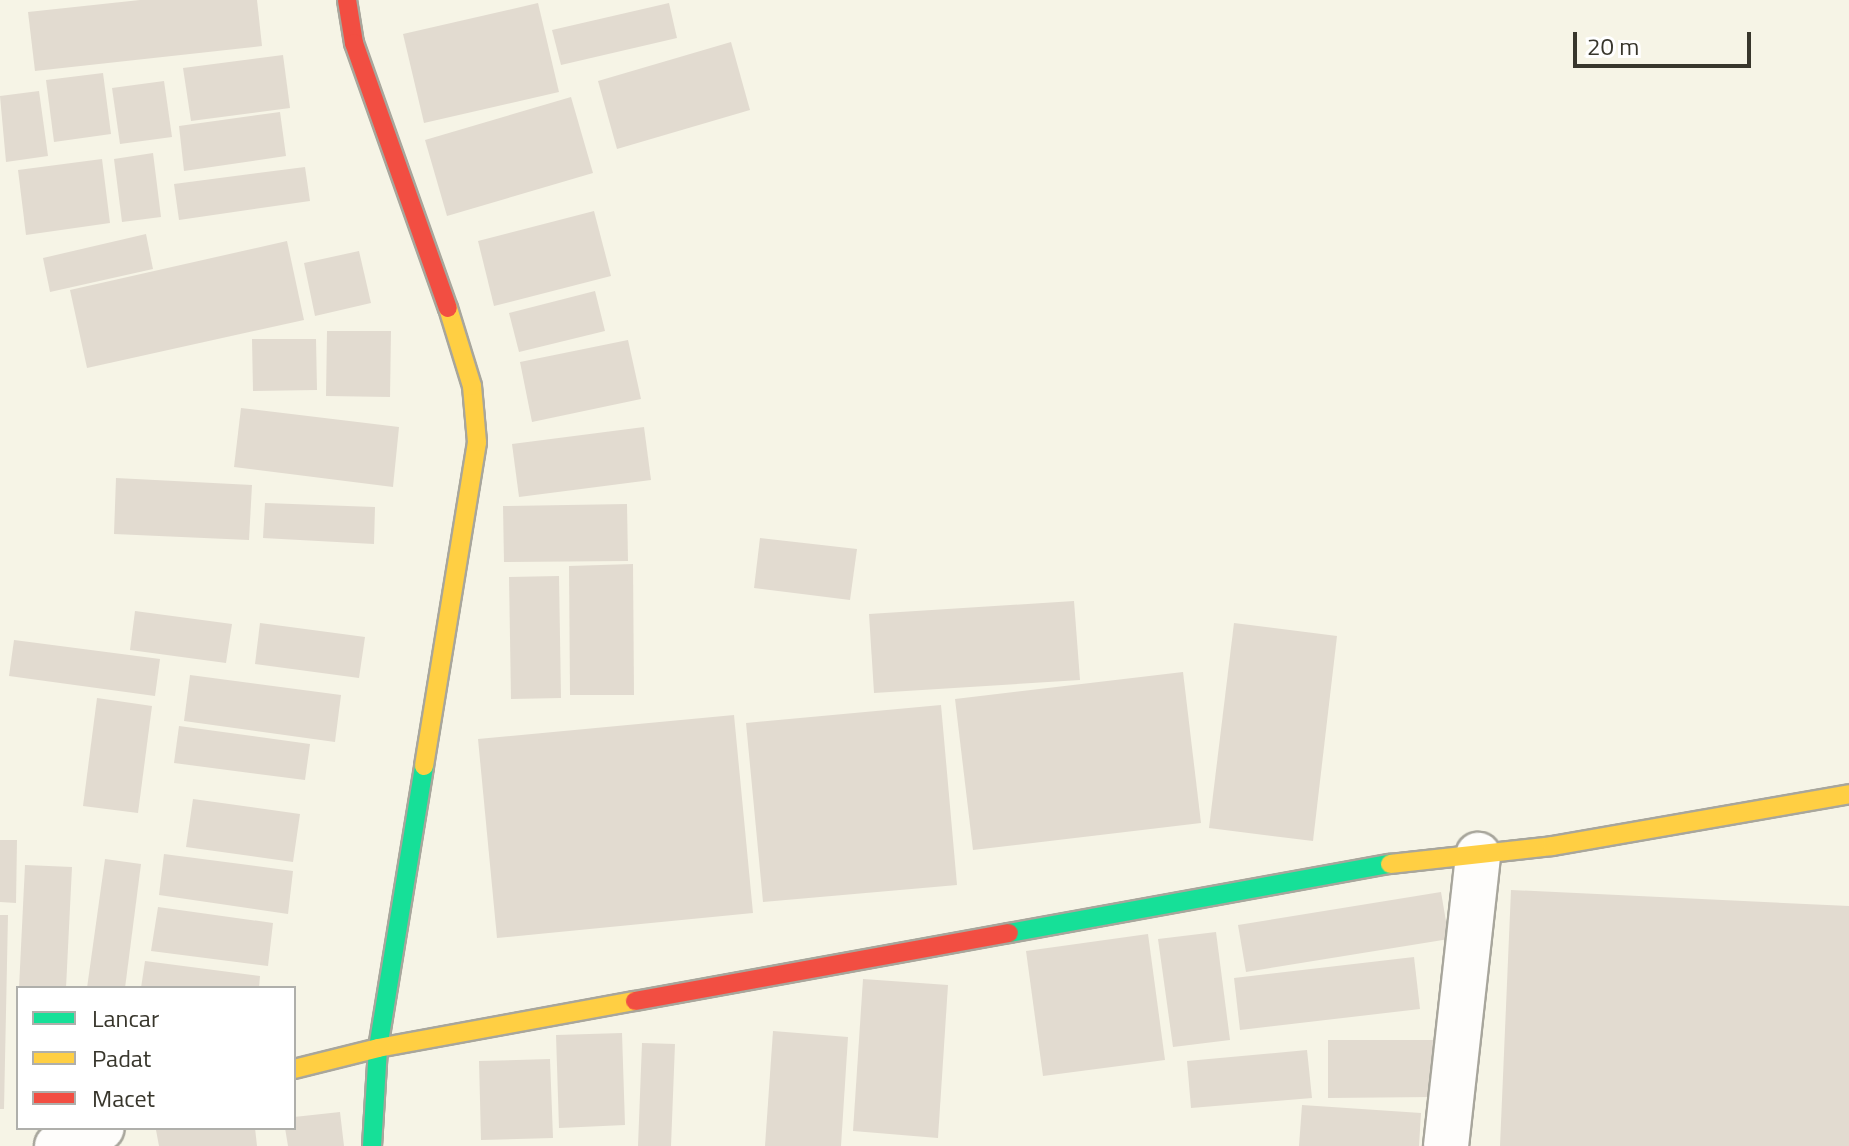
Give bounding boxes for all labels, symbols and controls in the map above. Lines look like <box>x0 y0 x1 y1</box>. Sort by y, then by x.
scale bar <box>1577 16 1755 66</box>
text: 20 m <box>1587 28 1639 64</box>
legend <box>16 986 296 1130</box>
text: Lancar <box>92 1000 159 1036</box>
text: Padat <box>92 1040 151 1076</box>
text: Macet <box>92 1080 155 1116</box>

